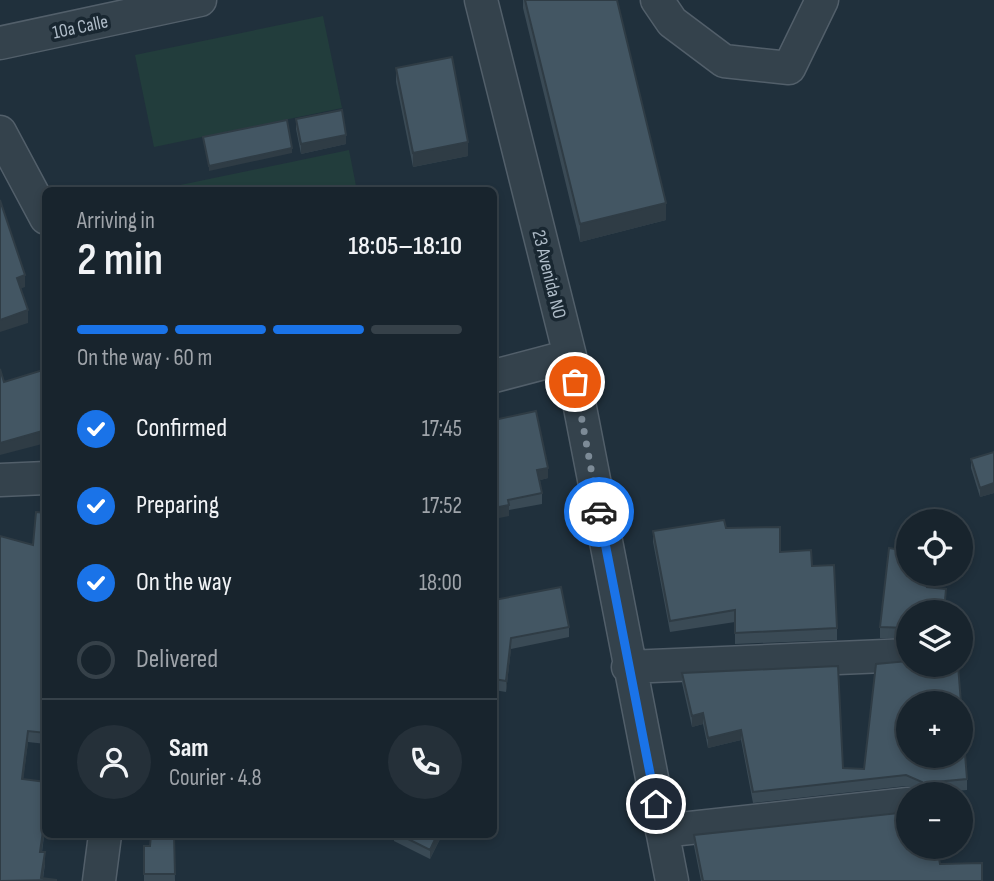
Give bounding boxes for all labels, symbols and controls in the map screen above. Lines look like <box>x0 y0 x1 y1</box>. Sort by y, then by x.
street label: 10a Calle <box>50 10 110 45</box>
text: Arriving in <box>77 207 155 235</box>
street label: 23 Avenida NO <box>526 228 571 321</box>
text: 18:05–18:10 <box>348 231 462 262</box>
text: 2 min <box>77 233 163 288</box>
text: On the way · 60 m <box>77 344 212 372</box>
pin <box>545 352 605 412</box>
icon: bag <box>556 363 594 401</box>
icon: check <box>77 410 115 448</box>
text: Confirmed <box>136 413 227 444</box>
text: 17:45 <box>422 415 462 443</box>
courier <box>564 477 634 547</box>
icon: check <box>77 487 115 525</box>
text: Preparing <box>136 490 219 521</box>
text: 17:52 <box>422 492 462 520</box>
icon: car <box>580 493 618 531</box>
map controls <box>896 509 973 859</box>
button: locate <box>896 509 973 586</box>
icon: check <box>77 564 115 602</box>
text: On the way <box>136 567 232 598</box>
text: 18:00 <box>419 569 462 597</box>
button: layers <box>896 600 973 677</box>
text: Delivered <box>136 644 218 675</box>
button: + <box>896 691 973 768</box>
button: person <box>77 725 151 799</box>
button: phone <box>388 725 462 799</box>
text: Sam <box>169 733 209 764</box>
text: Courier · 4.8 <box>169 764 262 792</box>
pin <box>626 774 686 834</box>
button: − <box>896 782 973 859</box>
icon: home <box>637 785 675 823</box>

